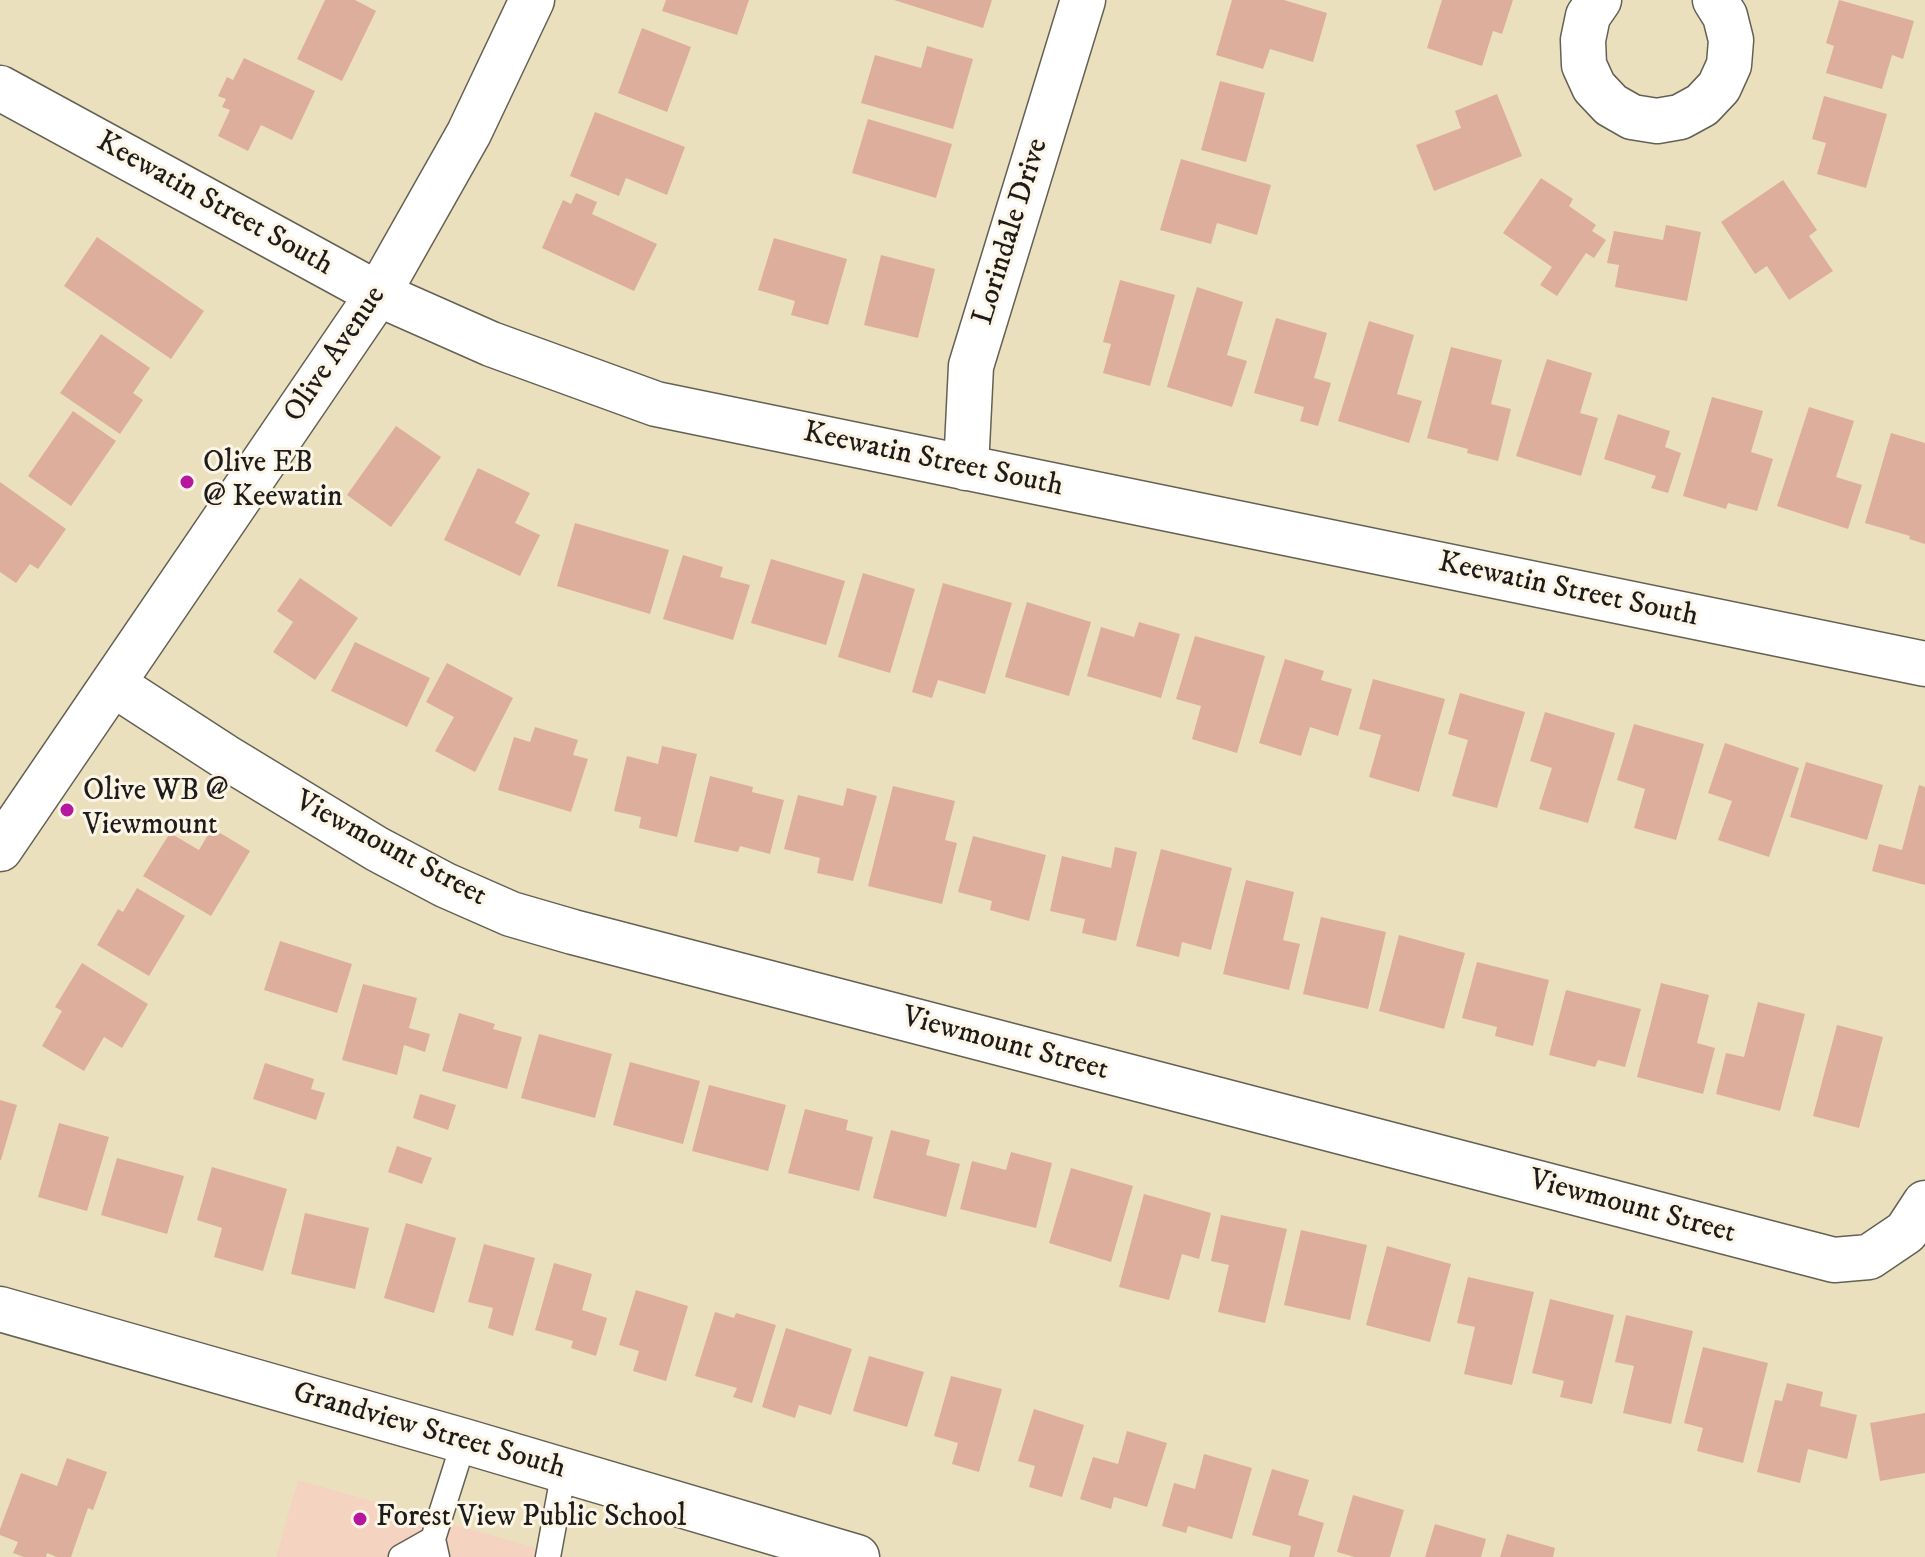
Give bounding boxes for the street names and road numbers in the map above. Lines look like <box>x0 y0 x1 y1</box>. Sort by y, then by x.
street label: Keewatin Street South <box>90 125 338 285</box>
street label: Lorindale Drive <box>967 135 1057 329</box>
street label: Olive Avenue <box>277 280 395 430</box>
street label: Keewatin Street South <box>800 416 1066 506</box>
street label: Keewatin Street South <box>1435 546 1701 636</box>
street label: Viewmount Street <box>288 784 492 916</box>
street label: Viewmount Street <box>898 1000 1112 1090</box>
street label: Viewmount Street <box>1525 1163 1739 1253</box>
street label: Grandview Street South <box>289 1376 569 1488</box>

